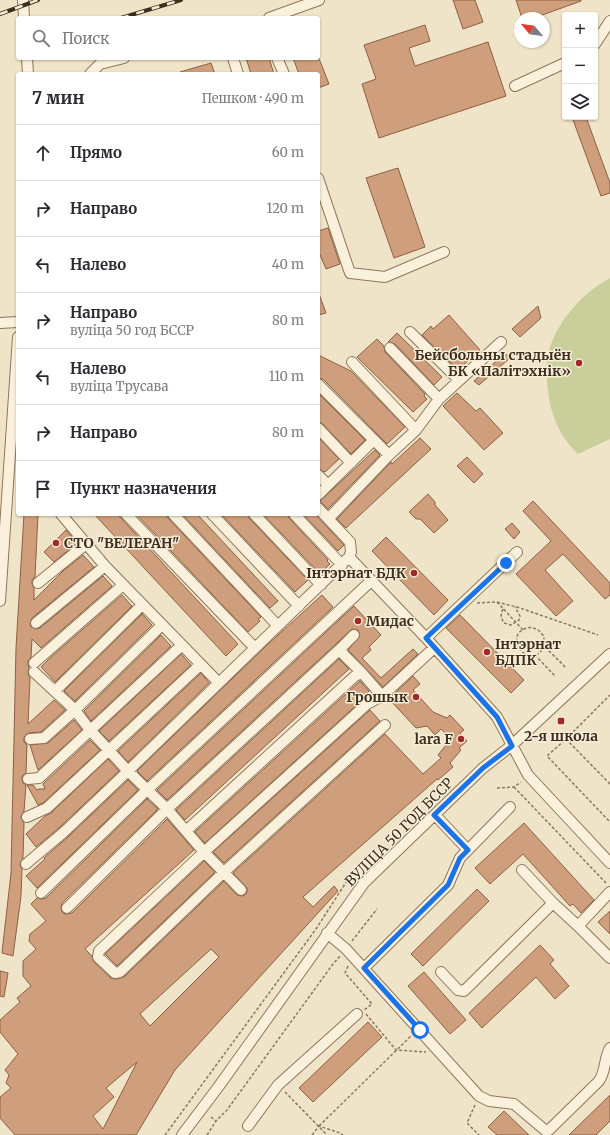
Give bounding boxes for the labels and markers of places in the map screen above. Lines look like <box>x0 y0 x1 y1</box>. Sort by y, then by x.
place label: Бейсбольны стадыён БК «Палітэхнік» <box>415 346 571 380</box>
marker: Бейсбольны стадыён БК «Палітэхнік» <box>574 358 584 368</box>
place label: СТО "ВЕЛЕРАН" <box>64 534 179 552</box>
marker: СТО "ВЕЛЕРАН" <box>51 538 61 548</box>
place label: Інтэрнат БДК <box>306 564 407 582</box>
marker: Інтэрнат БДК <box>409 568 419 578</box>
place label: Мидас <box>366 612 414 630</box>
marker: Мидас <box>353 616 363 626</box>
place label: Інтэрнат БДПК <box>495 635 561 669</box>
marker: Інтэрнат БДПК <box>482 647 492 657</box>
place label: Грошык <box>346 688 409 706</box>
marker: Грошык <box>411 692 421 702</box>
marker: 2-я школа <box>556 716 566 726</box>
place label: 2-я школа <box>524 727 598 745</box>
place label: lara F <box>414 730 453 748</box>
marker: lara F <box>456 734 466 744</box>

